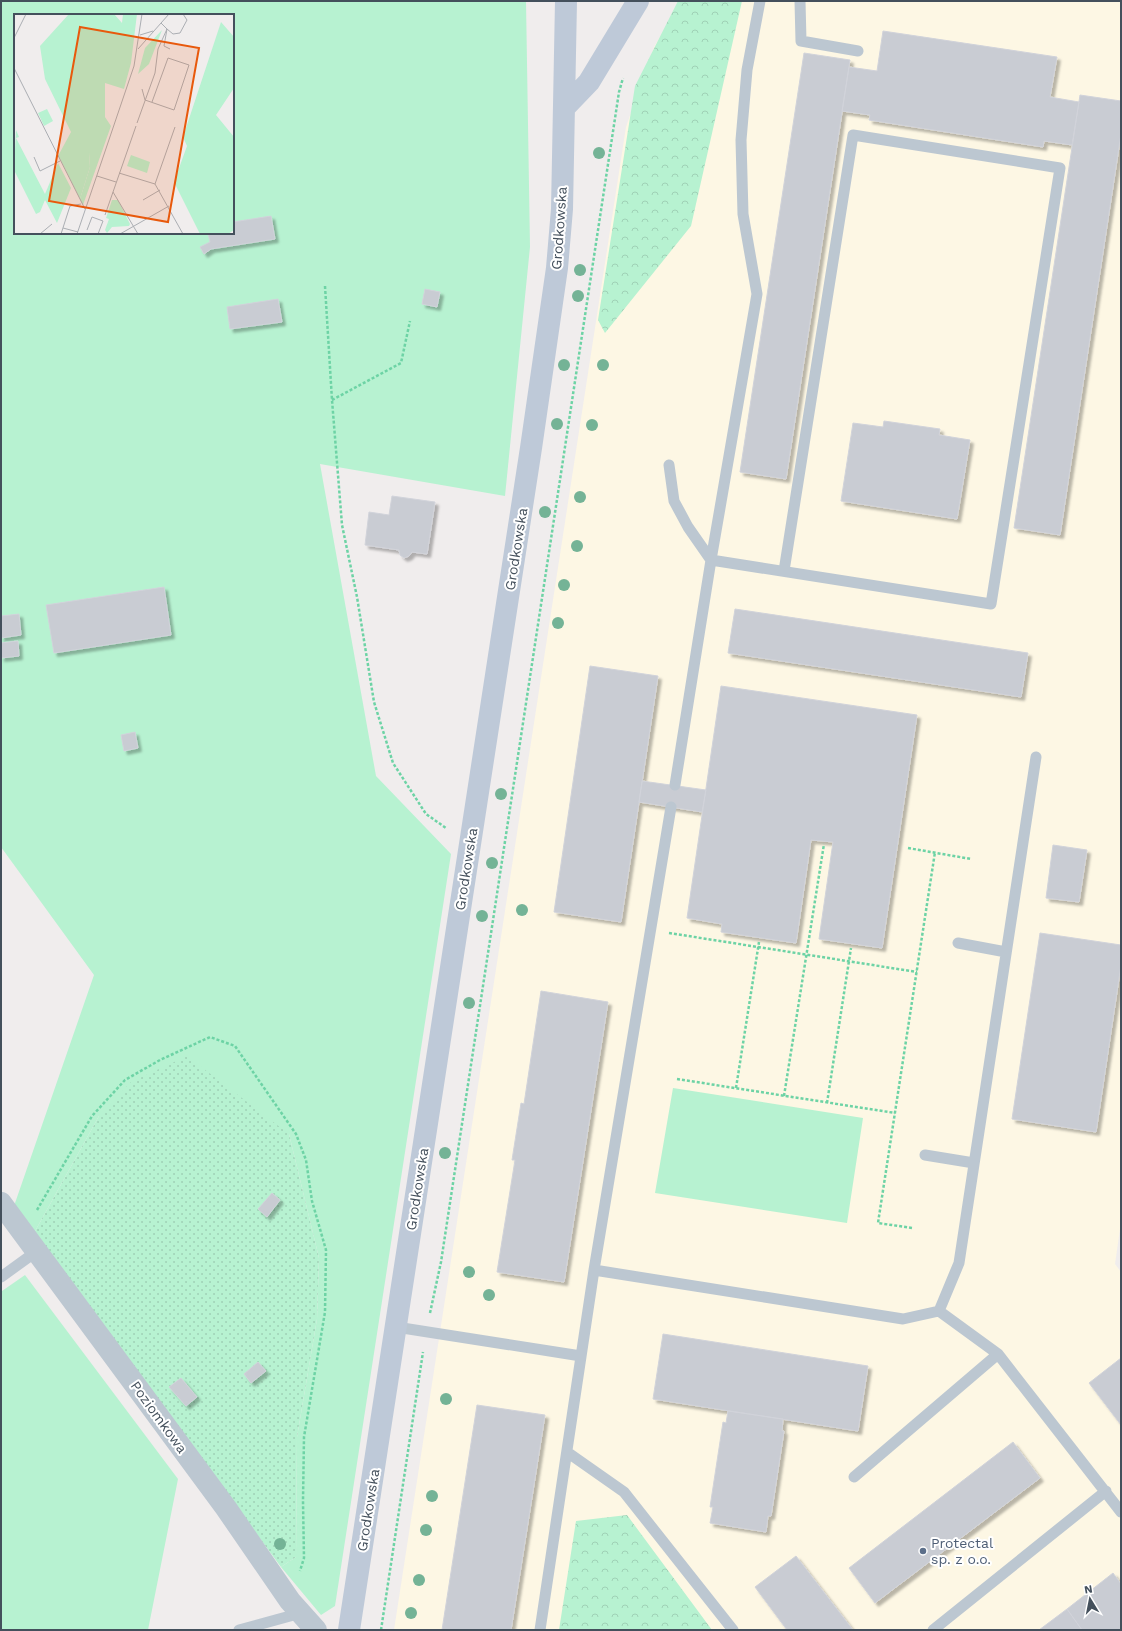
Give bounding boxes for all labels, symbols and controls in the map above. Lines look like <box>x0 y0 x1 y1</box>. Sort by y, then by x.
inset map <box>14 14 234 234</box>
street label: Grodkowska <box>548 186 570 270</box>
street label: Grodkowska <box>502 507 530 591</box>
street label: Grodkowska <box>452 827 480 911</box>
street label: Grodkowska <box>403 1147 431 1231</box>
street label: Poziomkowa <box>128 1378 190 1456</box>
street label: Grodkowska <box>354 1468 382 1552</box>
place label: Protectal sp. z o.o. <box>931 1535 994 1567</box>
marker: Protectal sp. z o.o. <box>918 1546 928 1556</box>
north arrow <box>1070 1579 1110 1619</box>
text: N <box>1083 1583 1093 1597</box>

